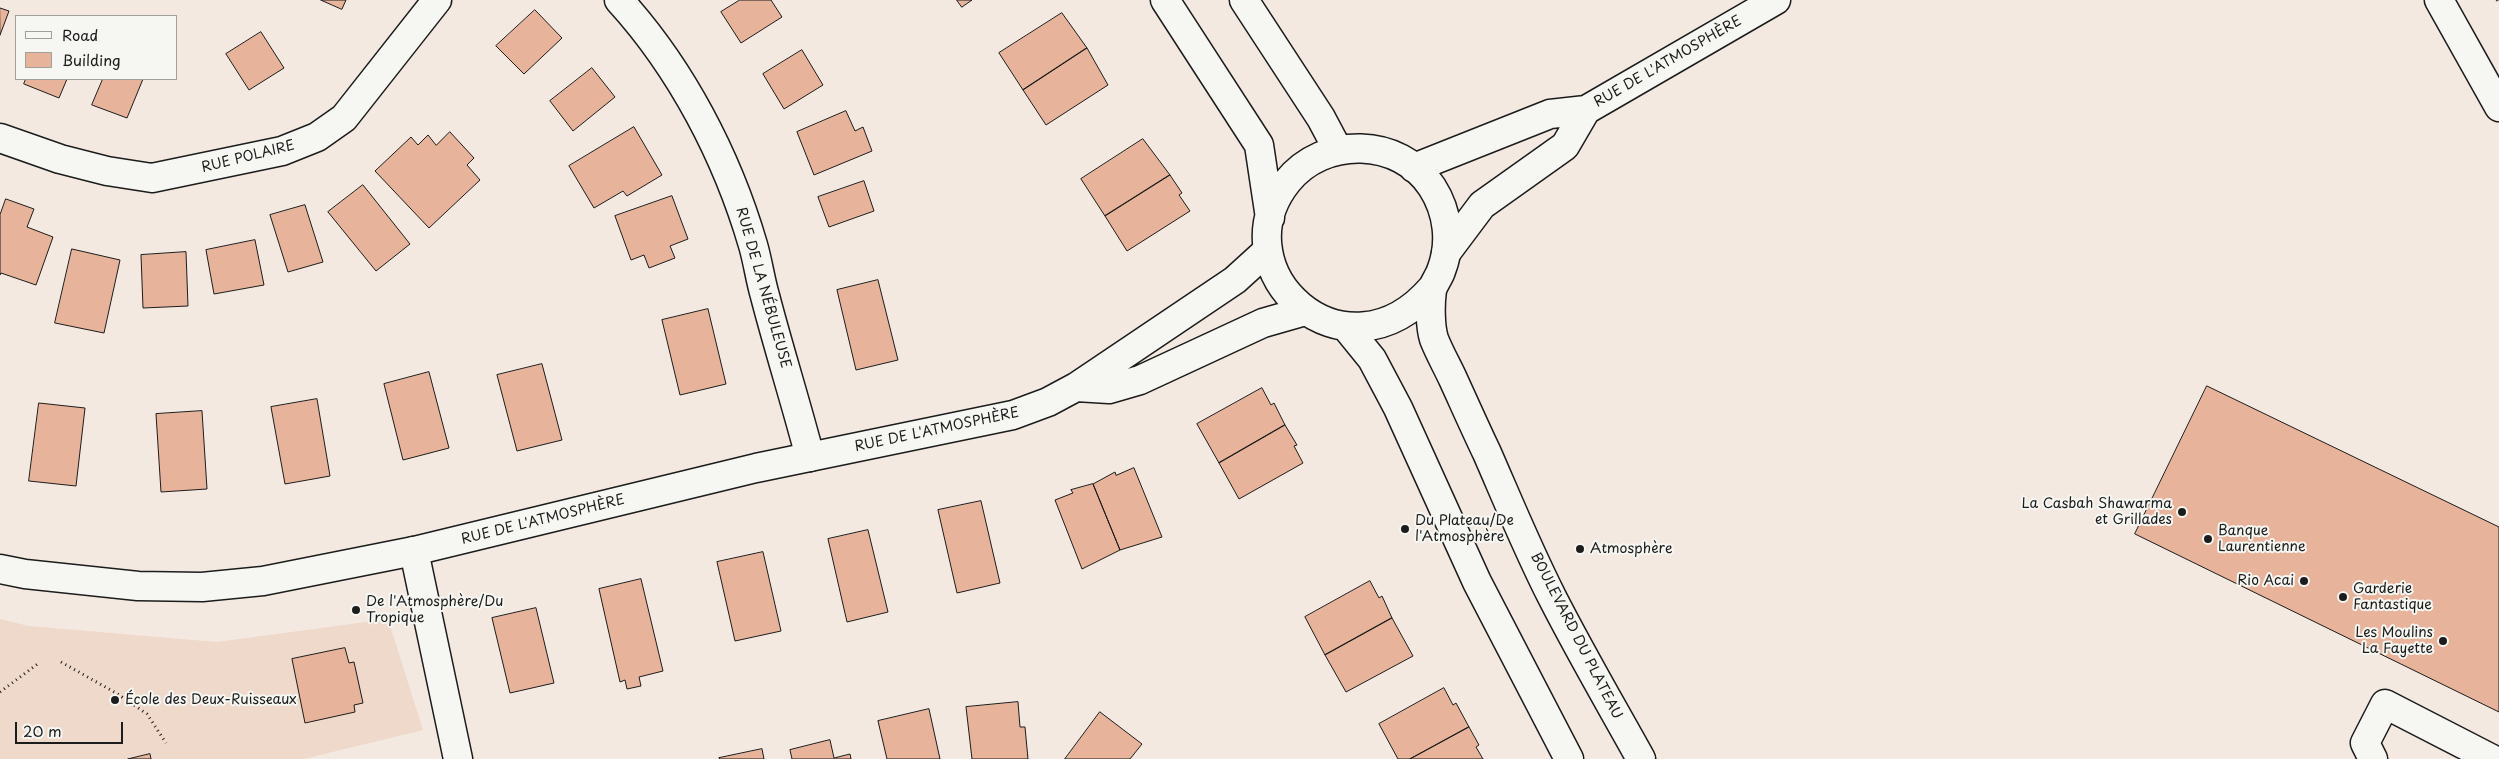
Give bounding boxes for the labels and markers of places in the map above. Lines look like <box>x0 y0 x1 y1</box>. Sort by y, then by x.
place label: La Casbah Shawarma et Grillades <box>2022 496 2172 528</box>
marker: La Casbah Shawarma et Grillades <box>2176 506 2188 518</box>
place label: Du Plateau/De l'Atmosphère <box>1415 513 1514 546</box>
marker: Du Plateau/De l'Atmosphère <box>1399 523 1411 535</box>
place label: Banque Laurentienne <box>2218 523 2306 556</box>
marker: Banque Laurentienne <box>2202 533 2214 545</box>
place label: Atmosphère <box>1590 541 1673 557</box>
marker: Atmosphère <box>1574 543 1586 555</box>
place label: Rio Acai <box>2237 573 2294 589</box>
marker: Rio Acai <box>2298 575 2310 587</box>
place label: Garderie Fantastique <box>2353 581 2432 614</box>
marker: Garderie Fantastique <box>2337 591 2349 603</box>
place label: De l'Atmosphère/Du Tropique <box>366 594 503 626</box>
marker: De l'Atmosphère/Du Tropique <box>350 604 362 616</box>
place label: Les Moulins La Fayette <box>2355 625 2433 658</box>
marker: Les Moulins La Fayette <box>2437 635 2449 647</box>
place label: École des Deux-Ruisseaux <box>125 692 297 708</box>
marker: École des Deux-Ruisseaux <box>109 694 121 706</box>

